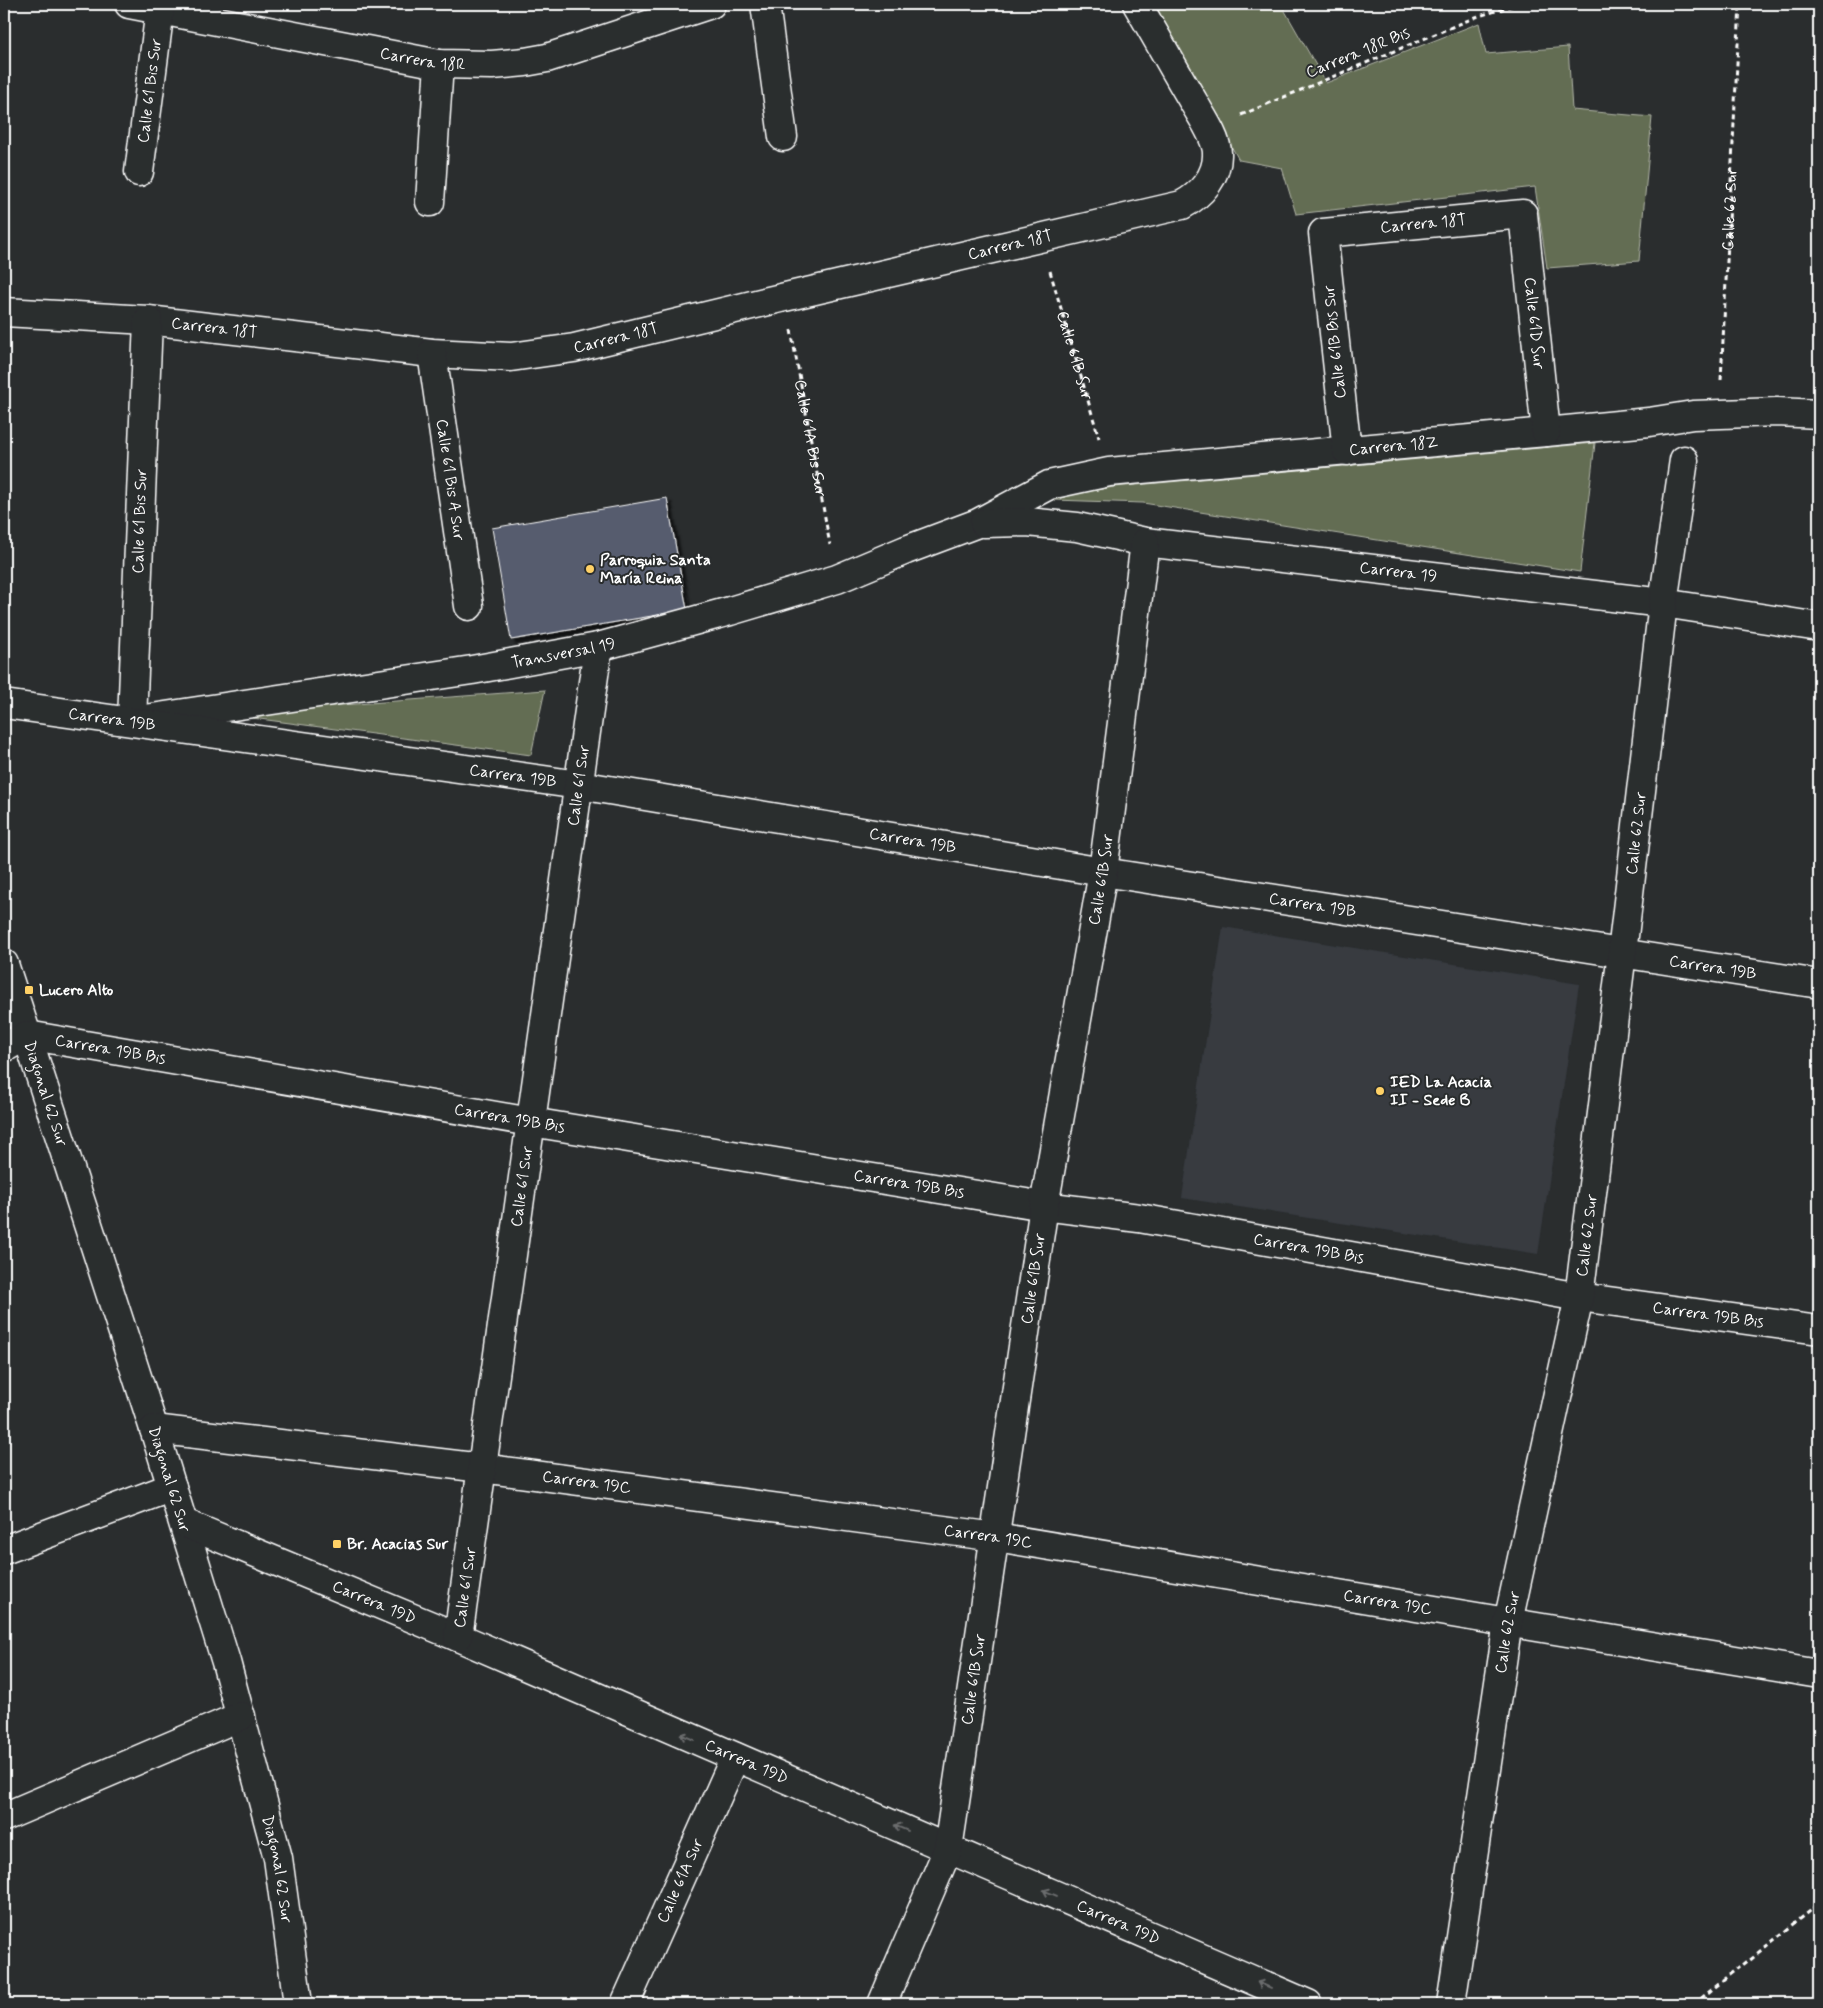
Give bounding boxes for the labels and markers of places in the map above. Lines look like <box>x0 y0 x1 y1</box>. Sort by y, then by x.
place label: Parroquia Santa María Reina <box>600 550 711 589</box>
marker: Parroquia Santa María Reina <box>584 563 596 575</box>
place label: Lucero Alto <box>39 980 114 1001</box>
marker: Lucero Alto <box>23 984 35 996</box>
place label: IED La Acacia II - Sede B <box>1390 1072 1492 1111</box>
marker: IED La Acacia II - Sede B <box>1374 1085 1386 1097</box>
place label: Br. Acacias Sur <box>347 1534 448 1555</box>
marker: Br. Acacias Sur <box>331 1538 343 1550</box>

